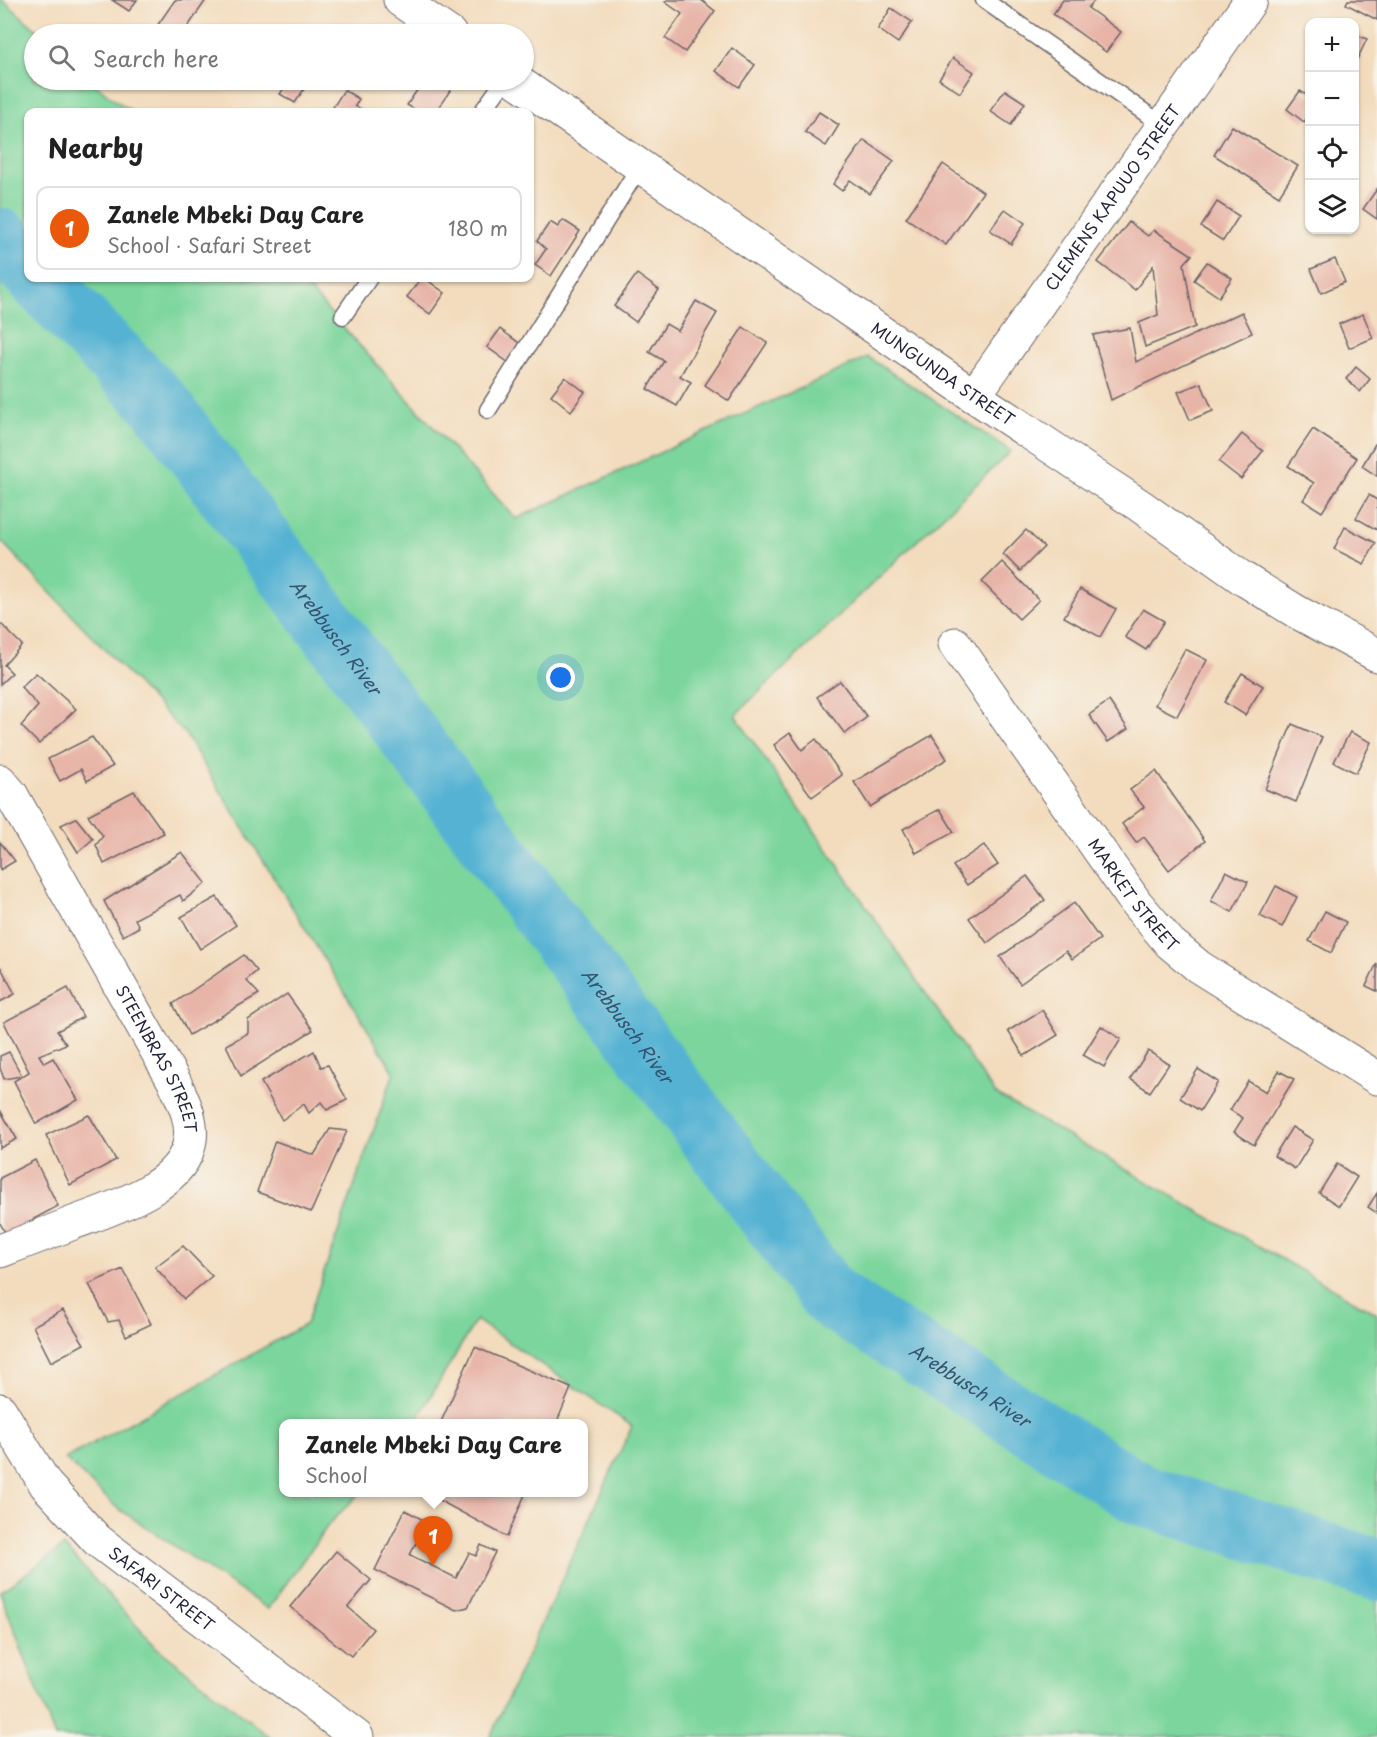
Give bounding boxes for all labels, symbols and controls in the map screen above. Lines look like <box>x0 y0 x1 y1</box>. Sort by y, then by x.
map controls <box>1305 18 1359 234</box>
button: + <box>1305 18 1359 72</box>
search box <box>24 24 534 90</box>
icon: search <box>45 41 78 74</box>
text: Search here <box>93 41 219 74</box>
button: − <box>1305 72 1359 126</box>
street label: CLEMENS KAPUUO STREET <box>1038 99 1185 295</box>
button: locate <box>1305 126 1359 180</box>
text: Nearby <box>48 128 143 167</box>
button: layers <box>1305 180 1359 234</box>
text: Zanele Mbeki Day Care <box>107 197 364 230</box>
text: 1 <box>65 213 74 243</box>
text: 180 m <box>448 213 508 243</box>
text: School · Safari Street <box>107 230 311 260</box>
street label: MUNGUNDA STREET <box>867 316 1020 431</box>
water label: Arebbusch River <box>284 573 390 703</box>
your location <box>546 663 575 692</box>
street label: MARKET STREET <box>1083 833 1184 957</box>
water label: Arebbusch River <box>576 962 682 1091</box>
street label: STEENBRAS STREET <box>111 980 204 1133</box>
water label: Arebbusch River <box>905 1336 1038 1435</box>
popup <box>279 1419 588 1497</box>
text: Zanele Mbeki Day Care <box>305 1427 562 1460</box>
text: School <box>305 1460 368 1490</box>
pin: 1 <box>414 1516 452 1566</box>
street label: SAFARI STREET <box>104 1540 220 1636</box>

